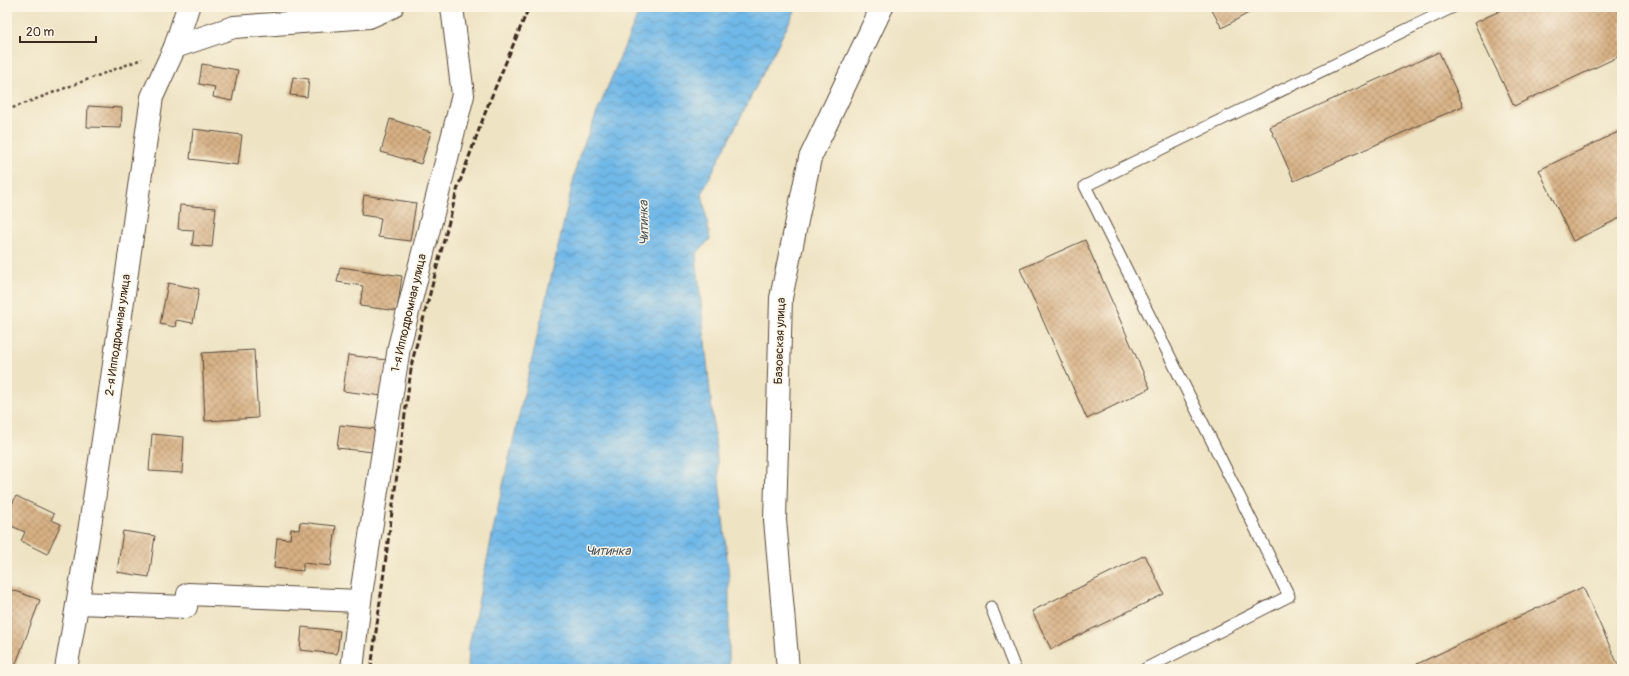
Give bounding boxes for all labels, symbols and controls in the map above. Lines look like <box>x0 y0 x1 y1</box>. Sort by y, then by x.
scale bar <box>20 18 96 44</box>
text: 20 m <box>26 25 55 40</box>
water label: Читинка <box>636 199 652 246</box>
street label: 1-я Ипподромная улица <box>388 252 430 374</box>
street label: 2-я Ипподромная улица <box>102 273 134 397</box>
street label: Базовская улица <box>771 297 789 385</box>
water label: Читинка <box>585 543 632 559</box>

